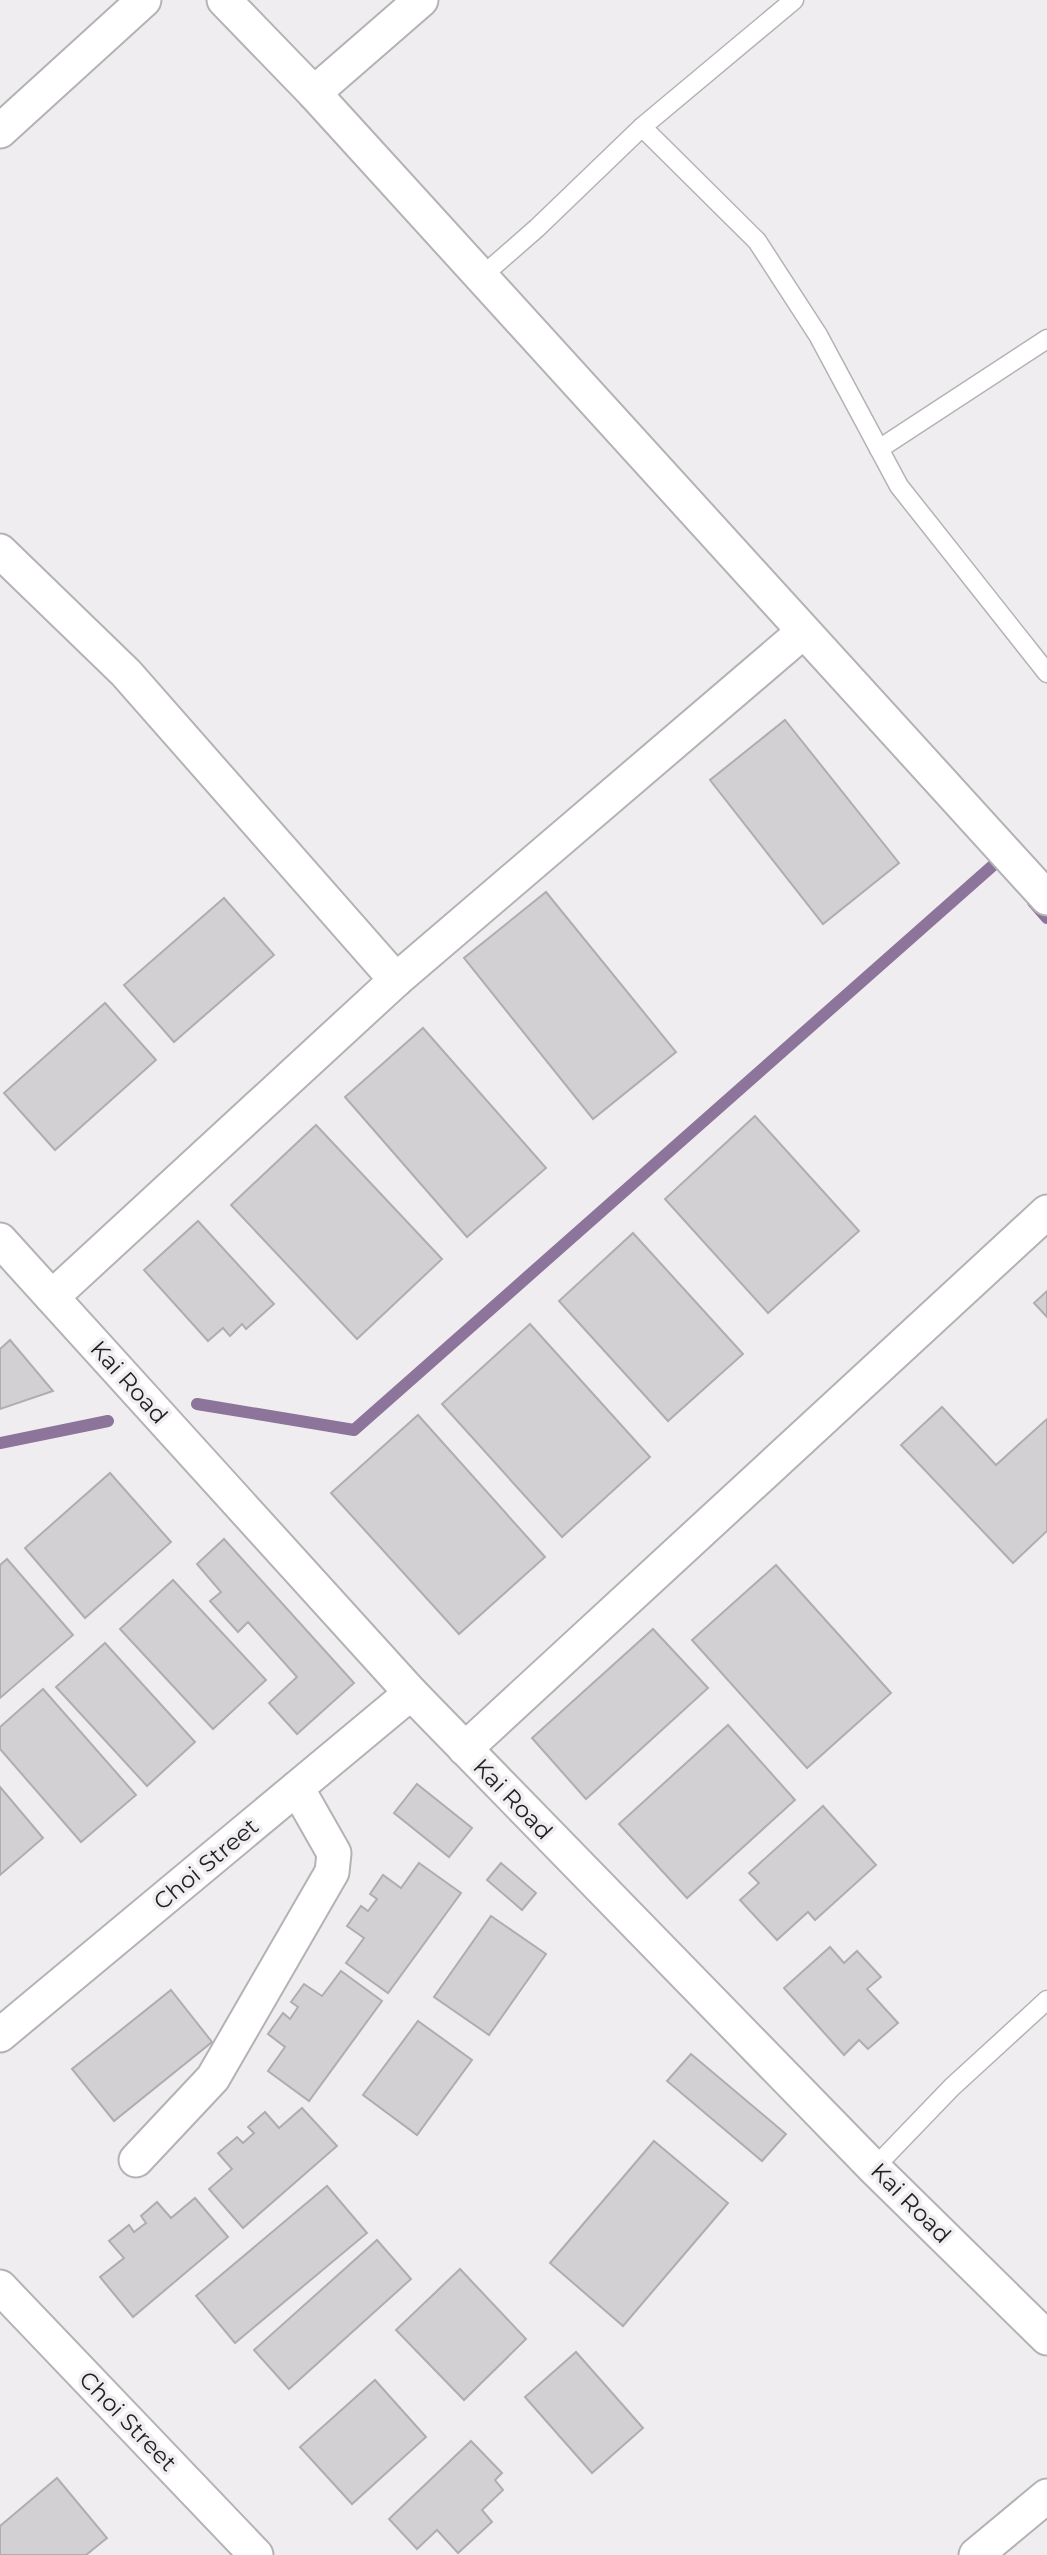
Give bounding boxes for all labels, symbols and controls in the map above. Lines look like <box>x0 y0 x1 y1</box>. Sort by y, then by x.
street label: Kai Road <box>84 1335 174 1429</box>
street label: Kai Road <box>468 1753 558 1845</box>
street label: Choi Street <box>148 1812 264 1916</box>
street label: Kai Road <box>865 2157 957 2249</box>
street label: Choi Street <box>73 2365 183 2477</box>

